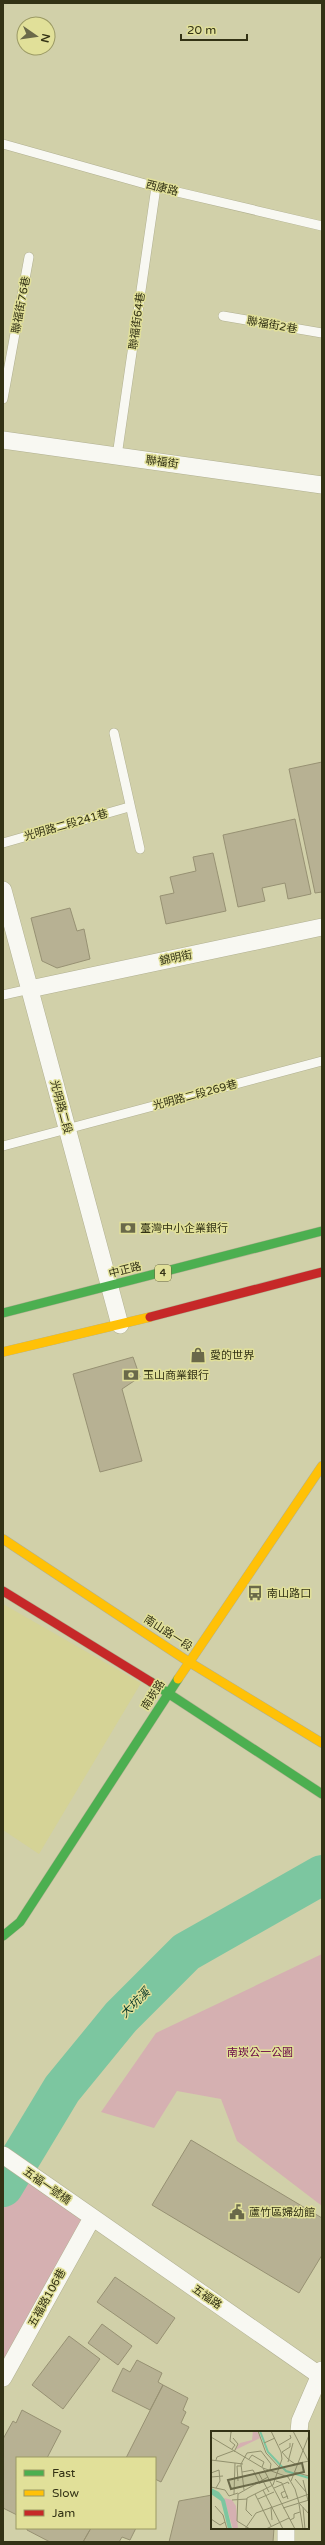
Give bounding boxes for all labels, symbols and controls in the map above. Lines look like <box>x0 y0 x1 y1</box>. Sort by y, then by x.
north arrow <box>16 16 56 56</box>
scale bar <box>181 16 247 42</box>
text: 20 m <box>187 23 216 37</box>
text: N <box>38 32 53 44</box>
street label: 西康路 <box>144 178 180 198</box>
street label: 聯福街76巷 <box>9 275 33 335</box>
street label: 聯福街64巷 <box>127 291 147 351</box>
street label: 聯福街2巷 <box>246 314 298 336</box>
street label: 聯福街 <box>145 453 179 471</box>
street label: 光明路二段241巷 <box>23 807 109 843</box>
street label: 錦明街 <box>159 948 193 968</box>
street label: 光明路二段269巷 <box>151 1077 239 1113</box>
street label: 光明路二段 <box>48 1079 74 1135</box>
bank icon: 臺灣中小企業銀行 <box>119 1219 137 1237</box>
place label: 臺灣中小企業銀行 <box>140 1222 228 1235</box>
street label: 中正路 <box>107 1260 143 1280</box>
road number: 4 <box>155 1265 171 1281</box>
shop icon: 愛的世界 <box>189 1346 207 1364</box>
place label: 愛的世界 <box>210 1349 255 1362</box>
bank icon: 玉山商業銀行 <box>122 1366 140 1384</box>
place label: 玉山商業銀行 <box>143 1369 209 1382</box>
bus stop icon: 南山路口 <box>246 1584 264 1602</box>
place label: 南山路口 <box>267 1587 311 1600</box>
street label: 南山路一段 <box>141 1613 195 1653</box>
street label: 南崁路 <box>139 1678 167 1712</box>
water label: 大坑溪 <box>117 1984 154 2021</box>
park label: 南崁公一公園 <box>227 2046 293 2059</box>
street label: 五福一號橋 <box>21 2165 73 2207</box>
public building icon: 蘆竹區婦幼館 <box>228 2203 246 2221</box>
place label: 蘆竹區婦幼館 <box>249 2206 315 2219</box>
street label: 五福路106巷 <box>26 2267 68 2329</box>
street label: 五福路 <box>190 2282 224 2312</box>
inset map <box>211 2431 309 2529</box>
legend <box>16 2457 156 2529</box>
text: Fast <box>52 2466 76 2480</box>
text: Slow <box>52 2486 79 2500</box>
text: Jam <box>52 2506 75 2520</box>

